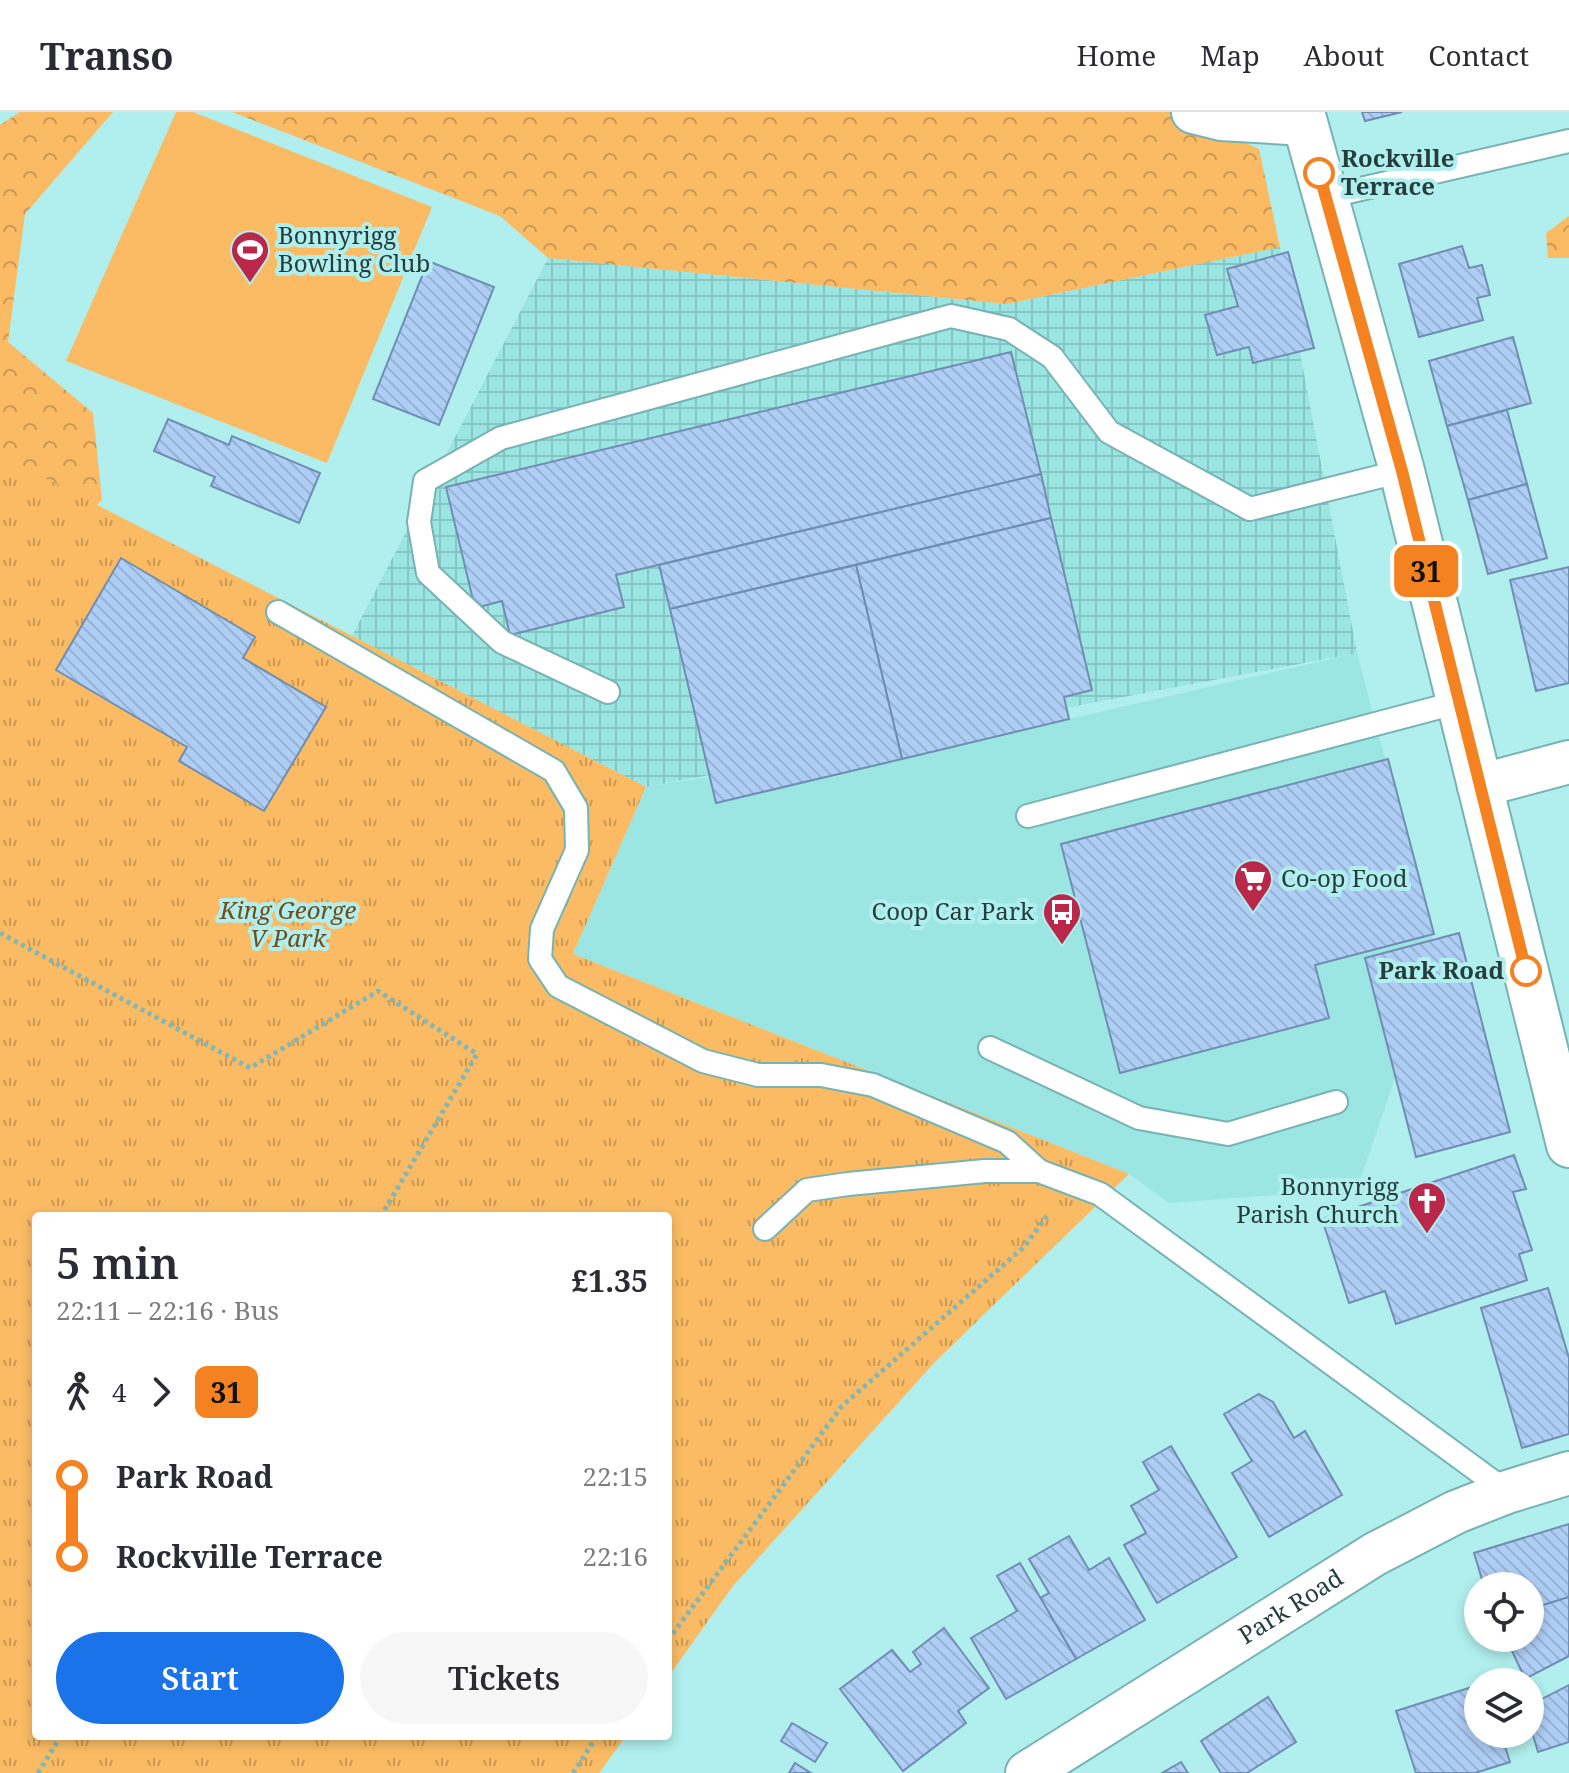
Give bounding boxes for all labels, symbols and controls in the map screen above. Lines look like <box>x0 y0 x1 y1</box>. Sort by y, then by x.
text: Transo <box>40 29 174 81</box>
text: Home <box>1077 36 1156 74</box>
text: Map <box>1200 36 1260 74</box>
text: About <box>1304 36 1384 74</box>
text: Contact <box>1428 36 1529 74</box>
place label: Rockville Terrace <box>1341 141 1454 202</box>
marker: Rockville Terrace <box>1304 158 1334 188</box>
place label: Bonnyrigg Bowling Club <box>278 218 430 279</box>
sports icon: Bonnyrigg Bowling Club <box>229 229 271 284</box>
line badge: 31 <box>1390 545 1462 597</box>
text: 31 <box>1410 552 1442 590</box>
supermarket icon: Co-op Food <box>1232 858 1274 913</box>
place label: Co-op Food <box>1281 861 1408 894</box>
bus stop icon: Coop Car Park <box>1041 891 1083 946</box>
park label: King George V Park <box>219 893 357 954</box>
place label: Coop Car Park <box>871 894 1035 927</box>
place label: Park Road <box>1378 953 1504 986</box>
marker: Park Road <box>1511 956 1541 986</box>
place label: Bonnyrigg Parish Church <box>1236 1169 1399 1230</box>
church icon: Bonnyrigg Parish Church <box>1406 1180 1448 1235</box>
text: 5 min <box>56 1232 179 1292</box>
text: £1.35 <box>572 1260 648 1301</box>
text: 22:11 – 22:16 · Bus <box>56 1292 279 1328</box>
icon: walk <box>56 1370 100 1414</box>
icon: forward <box>139 1370 183 1414</box>
text: 31 <box>211 1373 242 1411</box>
text: 4 <box>112 1374 127 1410</box>
text: Park Road <box>116 1456 273 1497</box>
text: 22:15 <box>582 1458 648 1494</box>
text: Rockville Terrace <box>116 1536 383 1577</box>
text: 22:16 <box>582 1538 648 1574</box>
street label: Park Road <box>1232 1560 1349 1651</box>
map controls <box>1464 1572 1544 1748</box>
button: locate <box>1464 1572 1544 1652</box>
button: Start <box>56 1632 344 1724</box>
button: Tickets <box>360 1632 648 1724</box>
button: layers <box>1464 1668 1544 1748</box>

